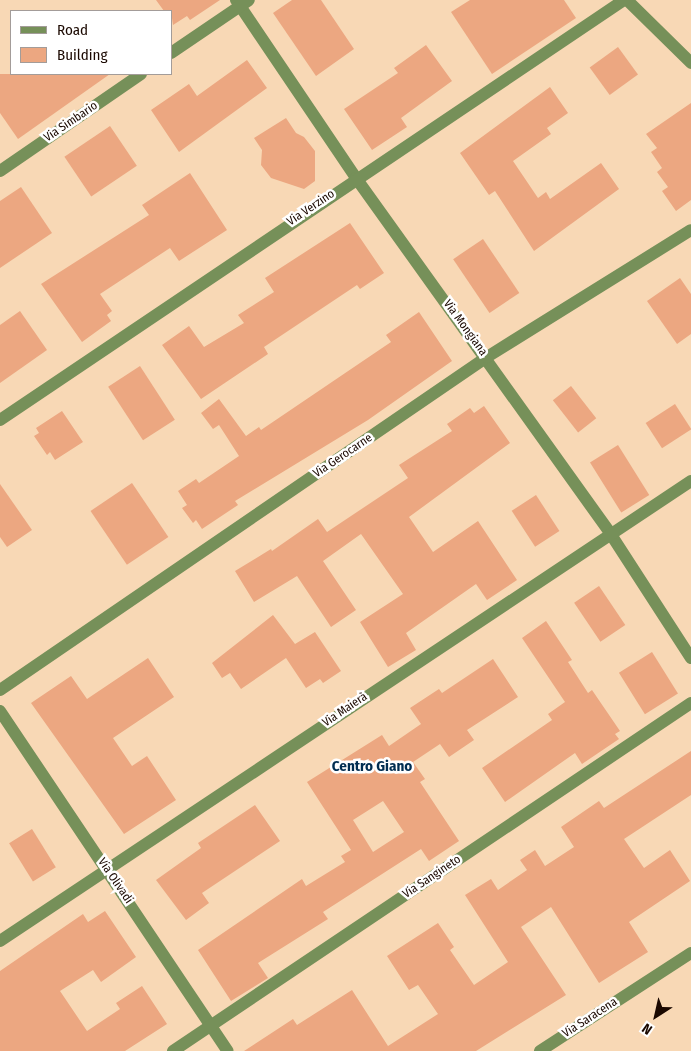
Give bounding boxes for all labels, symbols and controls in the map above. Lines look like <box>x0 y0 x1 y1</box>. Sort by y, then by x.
legend <box>10 10 172 75</box>
text: Road <box>57 21 88 39</box>
text: Building <box>57 46 108 64</box>
street label: Via Simbario <box>41 99 101 145</box>
street label: Via Verzino <box>285 187 337 229</box>
street label: Via Mongiana <box>440 297 490 359</box>
street label: Via Gerocarne <box>311 431 375 481</box>
street label: Via Maierà <box>320 690 370 730</box>
district label: Centro Giano <box>332 758 412 776</box>
street label: Via Sangineto <box>400 852 464 902</box>
street label: Via Olivadi <box>94 855 136 907</box>
north arrow <box>631 991 681 1041</box>
street label: Via Saracena <box>560 995 620 1041</box>
text: N <box>639 1019 655 1038</box>

